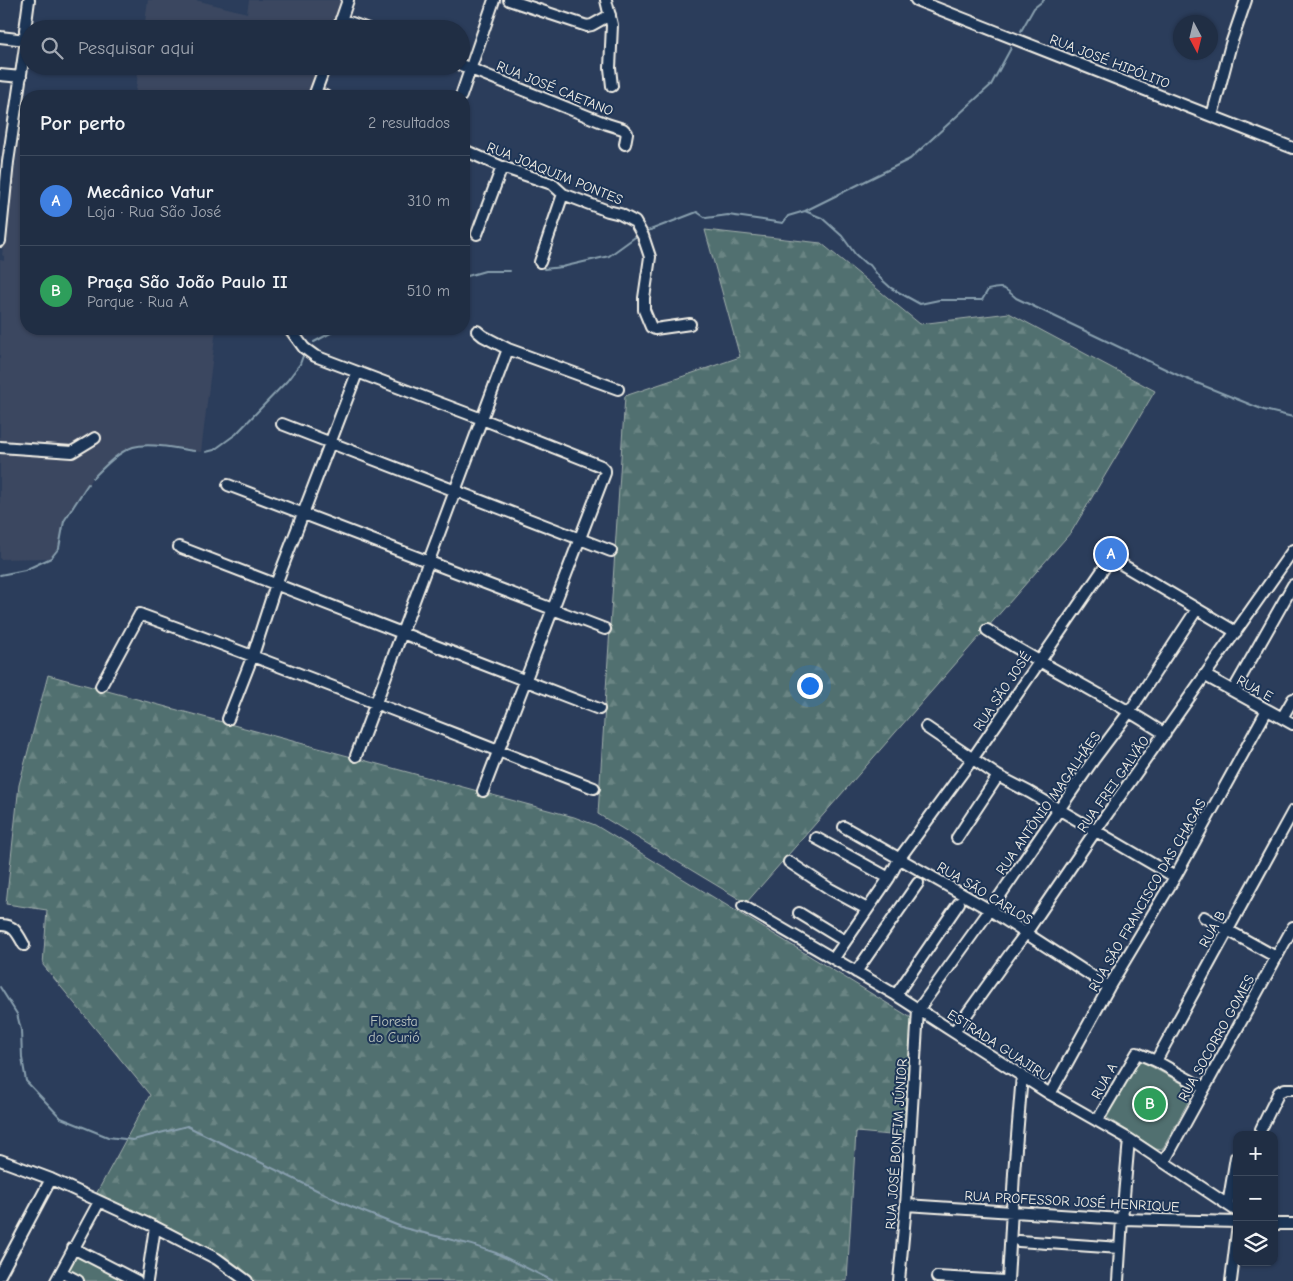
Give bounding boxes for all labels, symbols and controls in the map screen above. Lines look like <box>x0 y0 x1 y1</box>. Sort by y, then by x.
north arrow <box>1173 15 1218 60</box>
search box <box>20 20 470 75</box>
street label: RUA JOSÉ HIPÓLITO <box>1047 31 1172 92</box>
icon: search <box>38 34 66 62</box>
text: Pesquisar aqui <box>78 37 194 59</box>
street label: RUA JOSÉ CAETANO <box>494 57 616 120</box>
text: Por perto <box>40 111 125 135</box>
text: 2 resultados <box>368 114 450 132</box>
street label: RUA JOAQUIM PONTES <box>484 138 626 209</box>
text: Mecânico Vatur <box>87 181 214 203</box>
text: A <box>52 192 60 210</box>
text: 310 m <box>407 192 450 210</box>
text: Loja · Rua São José <box>87 203 221 221</box>
text: Praça São João Paulo II <box>87 271 288 293</box>
text: B <box>51 282 61 300</box>
text: 510 m <box>407 282 450 300</box>
text: Parque · Rua A <box>87 293 188 311</box>
pin: A <box>1095 535 1127 573</box>
street label: RUA SÃO JOSÉ <box>970 649 1035 734</box>
street label: RUA E <box>1234 672 1276 705</box>
your location <box>797 673 823 699</box>
street label: RUA ANTÔNIO MAGALHÃES <box>992 728 1105 878</box>
street label: RUA FREI GALVÃO <box>1074 733 1153 836</box>
street label: RUA SÃO FRANCISCO DAS CHAGAS <box>1085 796 1210 995</box>
street label: RUA SÃO CARLOS <box>934 858 1036 929</box>
street label: RUA B <box>1195 908 1230 951</box>
street label: RUA SOCORRO GOMES <box>1175 972 1258 1105</box>
street label: ESTRADA GUAJIRU <box>944 1006 1053 1085</box>
park label: Floresta do Curió <box>368 1013 420 1046</box>
street label: RUA JOSÉ BONFIM JÚNIOR <box>882 1058 911 1230</box>
street label: RUA A <box>1088 1060 1121 1102</box>
pin: B <box>1134 1085 1166 1123</box>
map controls <box>1233 1131 1278 1266</box>
button: + <box>1233 1131 1278 1176</box>
button: − <box>1233 1176 1278 1221</box>
street label: RUA PROFESSOR JOSÉ HENRIQUE <box>964 1187 1180 1216</box>
button: layers <box>1233 1221 1278 1266</box>

